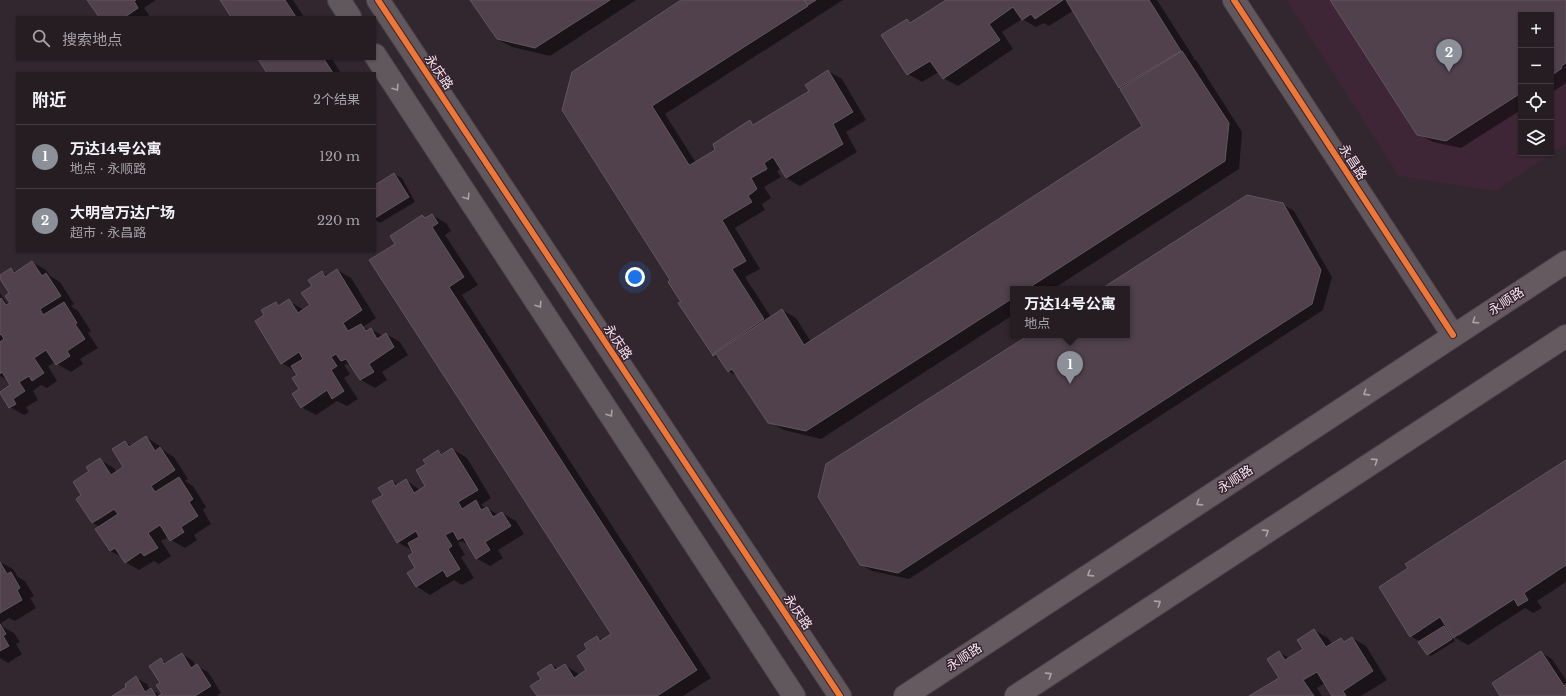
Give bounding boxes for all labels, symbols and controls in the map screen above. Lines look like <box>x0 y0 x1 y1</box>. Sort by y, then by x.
map controls <box>1518 12 1554 156</box>
button: + <box>1518 12 1554 48</box>
search box <box>16 16 376 60</box>
icon: search <box>30 27 52 49</box>
text: 搜索地点 <box>62 30 122 49</box>
pin: 2 <box>1436 39 1462 72</box>
button: − <box>1518 48 1554 84</box>
street label: 永庆路 <box>421 51 457 93</box>
one-way arrow <box>392 84 399 91</box>
button: locate <box>1518 84 1554 120</box>
text: 附近 <box>32 90 66 111</box>
text: 2个结果 <box>313 91 360 108</box>
button: layers <box>1518 120 1554 156</box>
text: 万达14号公寓 <box>70 139 162 158</box>
street label: 永昌路 <box>1335 141 1371 183</box>
text: 1 <box>42 148 48 165</box>
text: 120 m <box>319 148 360 165</box>
text: 地点 · 永顺路 <box>70 160 146 177</box>
one-way arrow <box>463 192 470 199</box>
text: 大明宫万达广场 <box>70 203 175 222</box>
text: 2 <box>41 212 49 229</box>
text: 220 m <box>317 212 360 229</box>
text: 超市 · 永昌路 <box>70 224 146 241</box>
your location <box>625 267 645 287</box>
street label: 永顺路 <box>1485 283 1527 319</box>
popup <box>1010 286 1130 338</box>
text: 万达14号公寓 <box>1024 294 1116 313</box>
one-way arrow <box>534 301 541 308</box>
text: 地点 <box>1024 315 1050 332</box>
one-way arrow <box>1472 317 1479 324</box>
street label: 永庆路 <box>600 321 636 363</box>
pin: 1 <box>1057 351 1083 384</box>
one-way arrow <box>1363 388 1370 395</box>
one-way arrow <box>605 410 613 417</box>
one-way arrow <box>1371 458 1378 466</box>
street label: 永顺路 <box>1214 461 1256 497</box>
one-way arrow <box>1196 498 1203 505</box>
one-way arrow <box>1262 529 1269 537</box>
one-way arrow <box>1087 569 1094 577</box>
street label: 永庆路 <box>780 591 816 633</box>
one-way arrow <box>1153 601 1160 608</box>
street label: 永顺路 <box>943 639 985 675</box>
one-way arrow <box>1045 672 1052 679</box>

